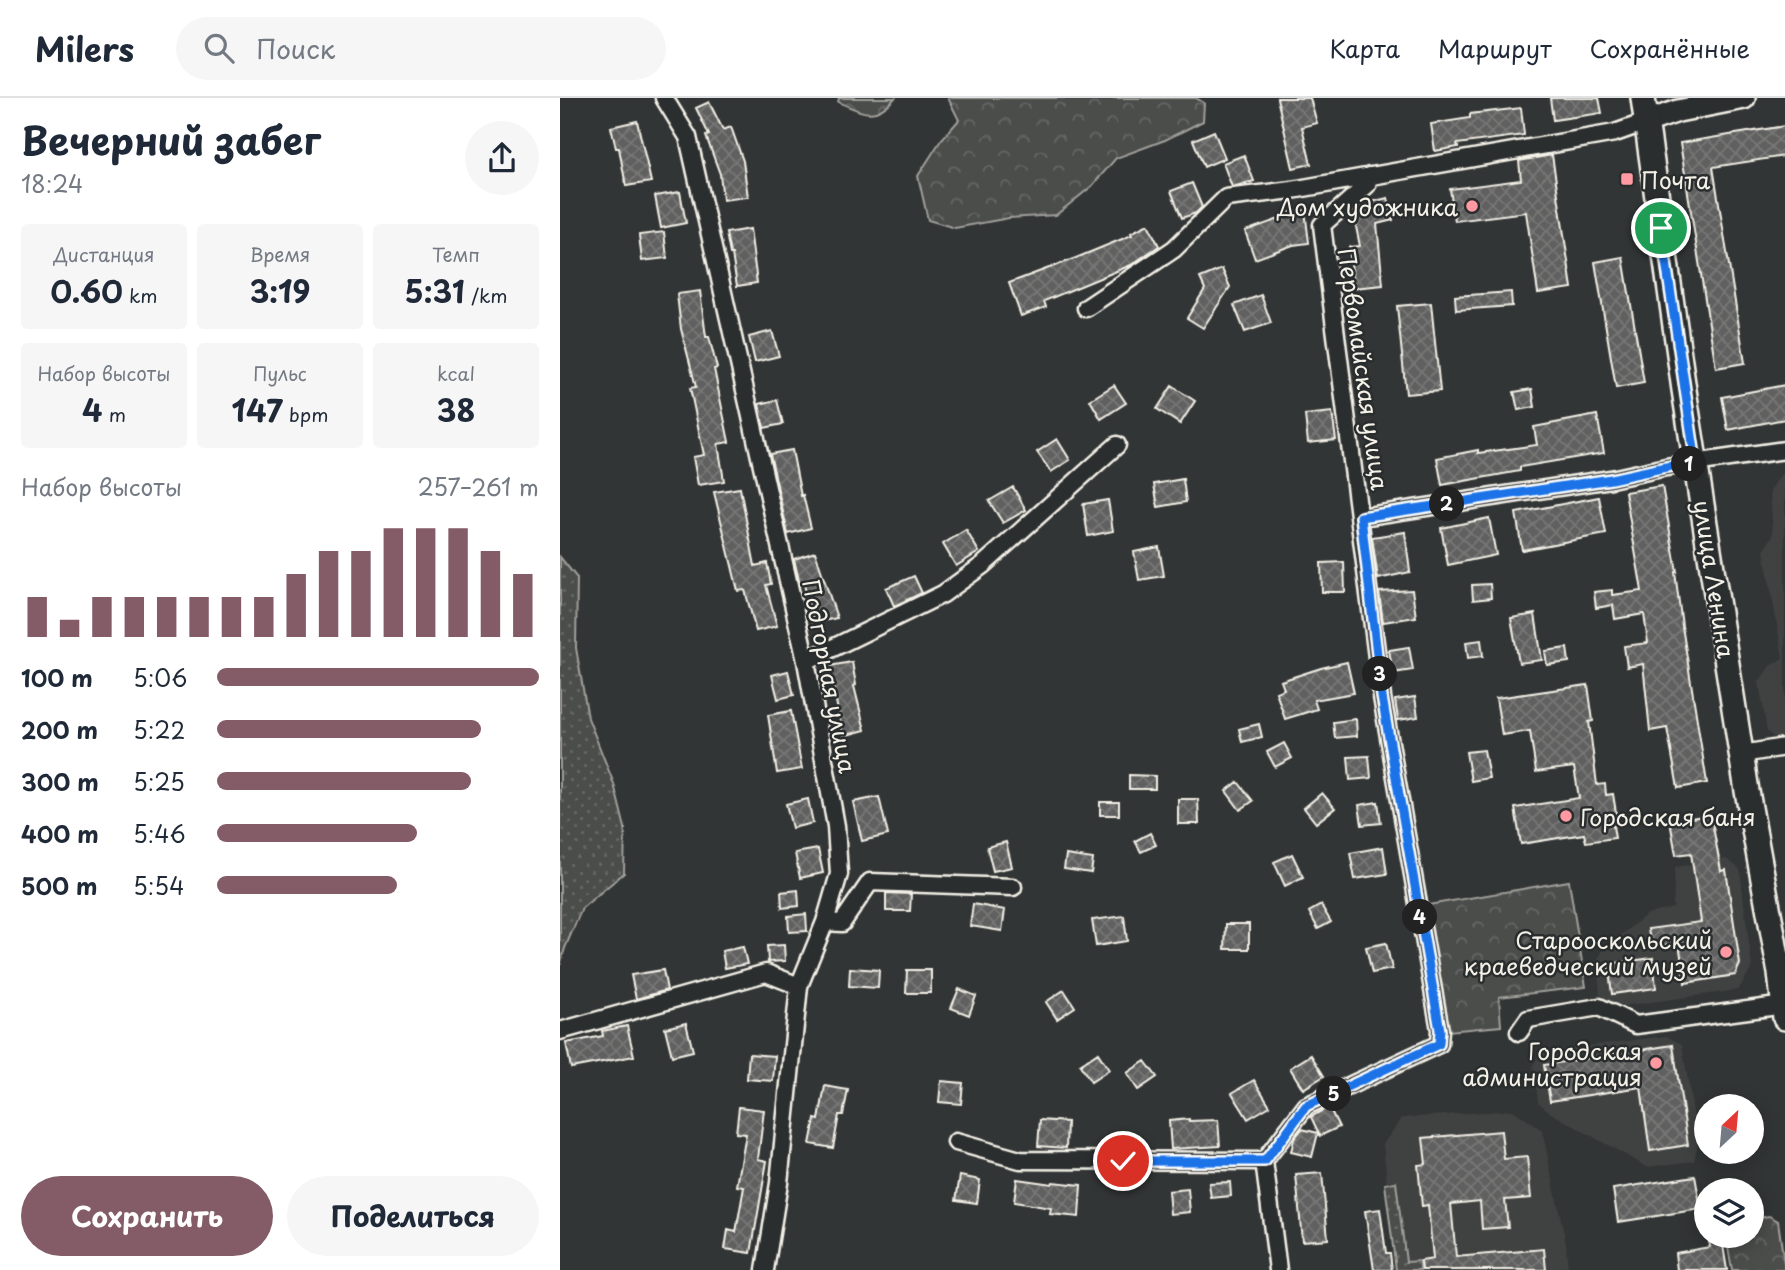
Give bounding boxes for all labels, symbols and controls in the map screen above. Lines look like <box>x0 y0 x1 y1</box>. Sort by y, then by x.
search box <box>176 17 666 80</box>
text: Milers <box>35 23 134 73</box>
icon: search <box>200 29 238 67</box>
text: Поиск <box>256 29 335 68</box>
text: Карта <box>1329 30 1400 66</box>
text: Маршрут <box>1438 30 1552 66</box>
text: Сохранённые <box>1590 30 1750 66</box>
text: Вечерний забег <box>21 111 321 168</box>
button: share <box>465 121 539 195</box>
place label: Почта <box>1641 162 1711 197</box>
text: 18:24 <box>21 166 83 201</box>
marker: Почта <box>1619 171 1635 187</box>
place label: Дом художника <box>1276 189 1459 224</box>
marker: Дом художника <box>1464 198 1480 214</box>
pin <box>1631 198 1691 258</box>
icon: arrive <box>1642 209 1680 247</box>
text: Дистанция <box>54 240 154 268</box>
text: Время <box>250 240 310 268</box>
text: Темп <box>432 240 480 268</box>
street label: Первомайская улица <box>1330 246 1398 493</box>
text: 0.60 <box>50 268 123 313</box>
text: 3:19 <box>250 268 310 313</box>
text: 5:31 <box>404 268 465 313</box>
text: km <box>123 281 158 309</box>
text: /km <box>465 281 508 309</box>
text: Набор высоты <box>37 359 171 387</box>
text: Пульс <box>253 359 307 387</box>
text: kcal <box>437 359 475 387</box>
text: 4 <box>82 387 102 432</box>
text: 147 <box>232 387 283 432</box>
text: 38 <box>437 387 475 432</box>
text: m <box>102 400 126 428</box>
text: bpm <box>283 400 328 428</box>
pin: 1 <box>1672 446 1706 482</box>
text: 1 <box>1684 449 1693 477</box>
text: Набор высоты <box>21 469 182 504</box>
text: 257–261 m <box>417 469 539 504</box>
pin: 2 <box>1430 486 1464 522</box>
text: 2 <box>1440 489 1453 517</box>
street label: улица Ленина <box>1685 497 1745 661</box>
street label: Подгорная улица <box>794 576 866 776</box>
pin: 3 <box>1362 656 1398 692</box>
text: 3 <box>1373 659 1386 687</box>
text: 100 m <box>21 660 93 695</box>
text: 5:06 <box>133 660 187 695</box>
text: 200 m <box>21 712 98 747</box>
text: 5:22 <box>133 712 185 747</box>
text: 300 m <box>21 764 99 799</box>
text: 5:25 <box>133 764 185 799</box>
place label: Городская баня <box>1580 799 1756 834</box>
marker: Городская баня <box>1558 808 1574 824</box>
text: 400 m <box>21 816 99 851</box>
text: 5:46 <box>133 816 186 851</box>
text: 500 m <box>21 868 98 903</box>
text: 5:54 <box>133 868 184 903</box>
pin: 4 <box>1402 900 1438 934</box>
text: 4 <box>1413 902 1426 930</box>
place label: Старооскольский краеведческий музей <box>1463 922 1712 983</box>
marker: Старооскольский краеведческий музей <box>1718 944 1734 960</box>
place label: Городская администрация <box>1462 1033 1642 1094</box>
marker: Городская администрация <box>1648 1055 1664 1071</box>
pin: 5 <box>1316 1076 1352 1112</box>
text: 5 <box>1327 1079 1340 1107</box>
north arrow <box>1694 1094 1764 1164</box>
map controls <box>1694 1094 1764 1248</box>
pin <box>1093 1131 1153 1191</box>
icon: check <box>1104 1142 1142 1180</box>
button: Сохранить <box>21 1176 273 1256</box>
button: Поделиться <box>287 1176 539 1256</box>
button: layers <box>1694 1178 1764 1248</box>

